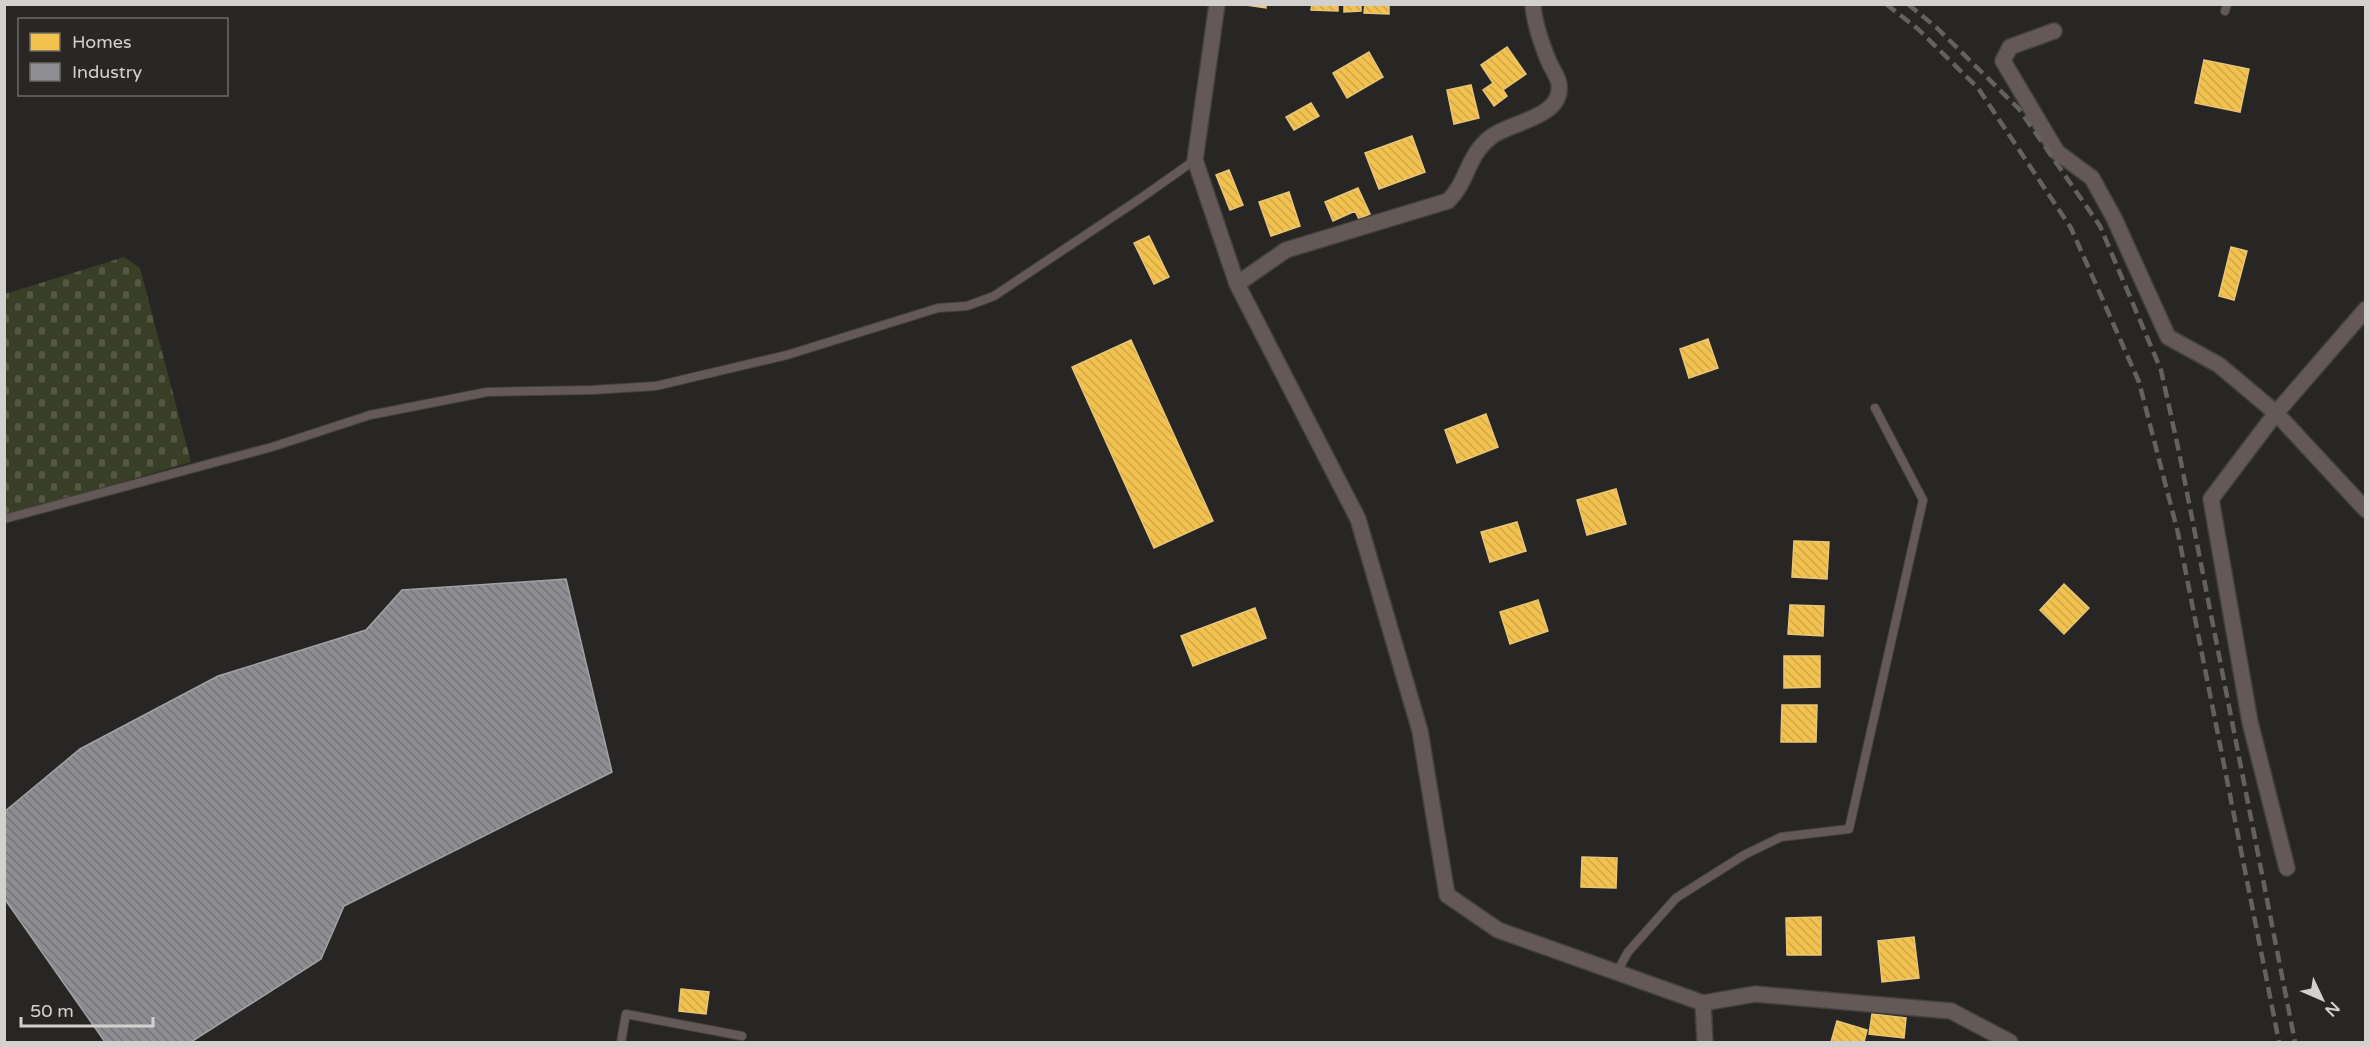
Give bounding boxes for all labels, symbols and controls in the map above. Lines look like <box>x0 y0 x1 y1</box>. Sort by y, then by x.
legend <box>18 18 228 96</box>
text: Homes <box>72 31 132 53</box>
text: Industry <box>72 61 143 83</box>
north arrow <box>2292 969 2352 1029</box>
scale bar <box>21 990 153 1028</box>
text: N <box>2320 997 2344 1020</box>
text: 50 m <box>30 1000 74 1022</box>

